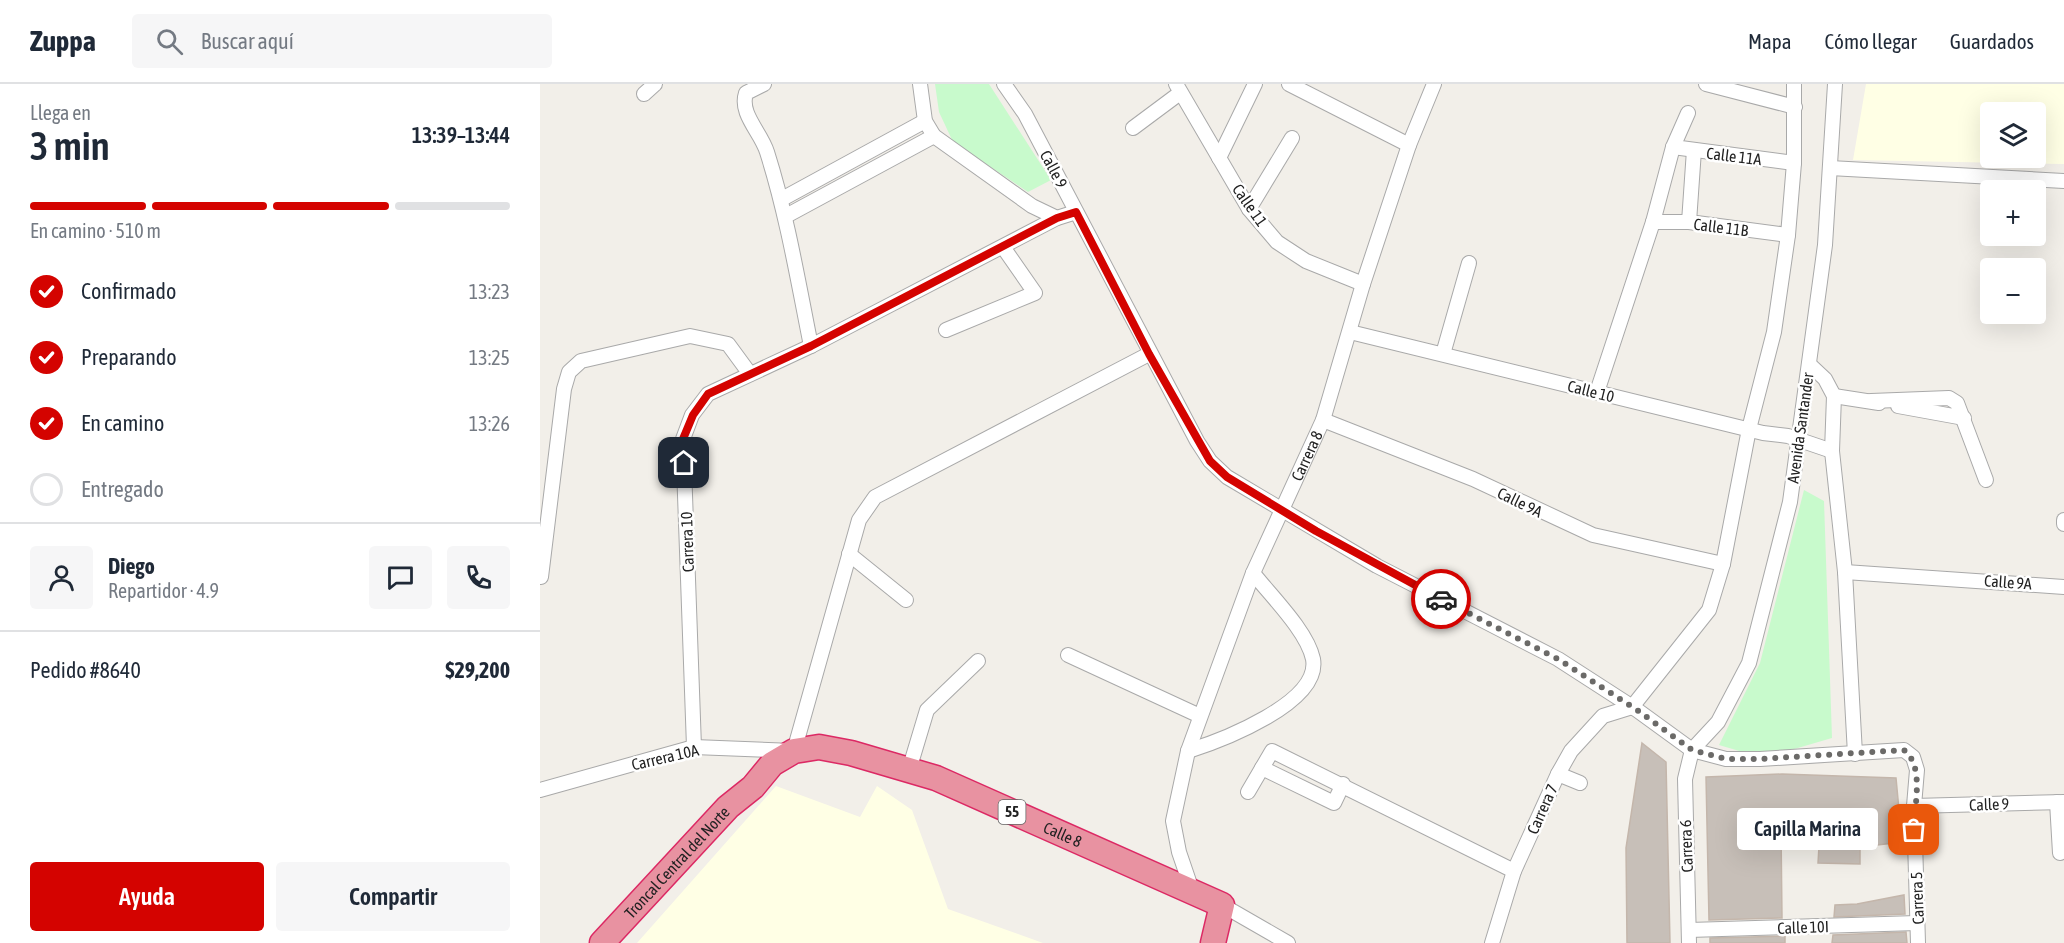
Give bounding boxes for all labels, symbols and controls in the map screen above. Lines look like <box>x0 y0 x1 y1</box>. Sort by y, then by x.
search box <box>132 14 552 68</box>
text: Zuppa <box>30 25 96 57</box>
icon: search <box>153 25 186 58</box>
text: Buscar aquí <box>201 28 294 54</box>
text: Mapa <box>1748 29 1792 53</box>
text: Cómo llegar <box>1825 29 1917 53</box>
text: Guardados <box>1950 29 2034 53</box>
text: Llega en <box>30 101 91 124</box>
map controls <box>1980 102 2046 324</box>
button: layers <box>1980 102 2046 168</box>
text: 13:39–13:44 <box>412 122 510 148</box>
text: 3 min <box>30 124 110 168</box>
street label: Calle 11A <box>1705 144 1763 168</box>
street label: Calle 9 <box>1037 147 1071 191</box>
street label: Calle 11 <box>1229 180 1271 230</box>
button: + <box>1980 180 2046 246</box>
street label: Calle 11B <box>1693 215 1750 239</box>
text: En camino · 510 m <box>30 219 161 242</box>
button: − <box>1980 258 2046 324</box>
icon: check <box>30 275 63 308</box>
text: Confirmado <box>81 278 176 304</box>
text: 13:23 <box>469 280 510 303</box>
icon: check <box>30 341 63 374</box>
text: Preparando <box>81 344 177 370</box>
text: 13:25 <box>469 346 510 369</box>
street label: Avenida Santander <box>1783 371 1817 484</box>
street label: Calle 10 <box>1566 377 1616 405</box>
icon: check <box>30 407 63 440</box>
text: En camino <box>81 410 164 436</box>
text: 13:26 <box>469 412 510 435</box>
street label: Carrera 8 <box>1287 428 1326 484</box>
pin <box>658 437 709 488</box>
icon: home <box>667 446 700 479</box>
text: Entregado <box>81 476 164 502</box>
street label: Calle 9A <box>1495 483 1546 521</box>
street label: Carrera 10 <box>677 511 697 573</box>
button: person <box>30 546 93 609</box>
button: chat <box>369 546 432 609</box>
button: phone <box>447 546 510 609</box>
text: Diego <box>108 553 155 579</box>
courier <box>1411 569 1471 629</box>
street label: Calle 9A <box>1984 571 2033 593</box>
text: Repartidor · 4.9 <box>108 579 219 602</box>
icon: car <box>1425 583 1458 616</box>
text: Pedido #8640 <box>30 657 141 683</box>
text: $29,200 <box>445 657 510 683</box>
street label: Carrera 10A <box>630 741 700 773</box>
street label: Carrera 7 <box>1523 781 1561 837</box>
street label: Calle 9 <box>1969 794 2009 814</box>
road number: 55 <box>998 800 1026 824</box>
street label: Troncal Central del Norte <box>621 803 733 922</box>
pin <box>1888 804 1939 855</box>
callout: Capilla Marina <box>1737 809 1878 851</box>
icon: bag <box>1897 813 1930 846</box>
text: Capilla Marina <box>1754 817 1861 840</box>
street label: Calle 8 <box>1041 818 1085 851</box>
street label: Carrera 6 <box>1676 819 1696 873</box>
button: Ayuda <box>30 862 264 931</box>
button: Compartir <box>276 862 510 931</box>
street label: Carrera 5 <box>1907 871 1927 925</box>
street label: Calle 10I <box>1777 917 1829 937</box>

